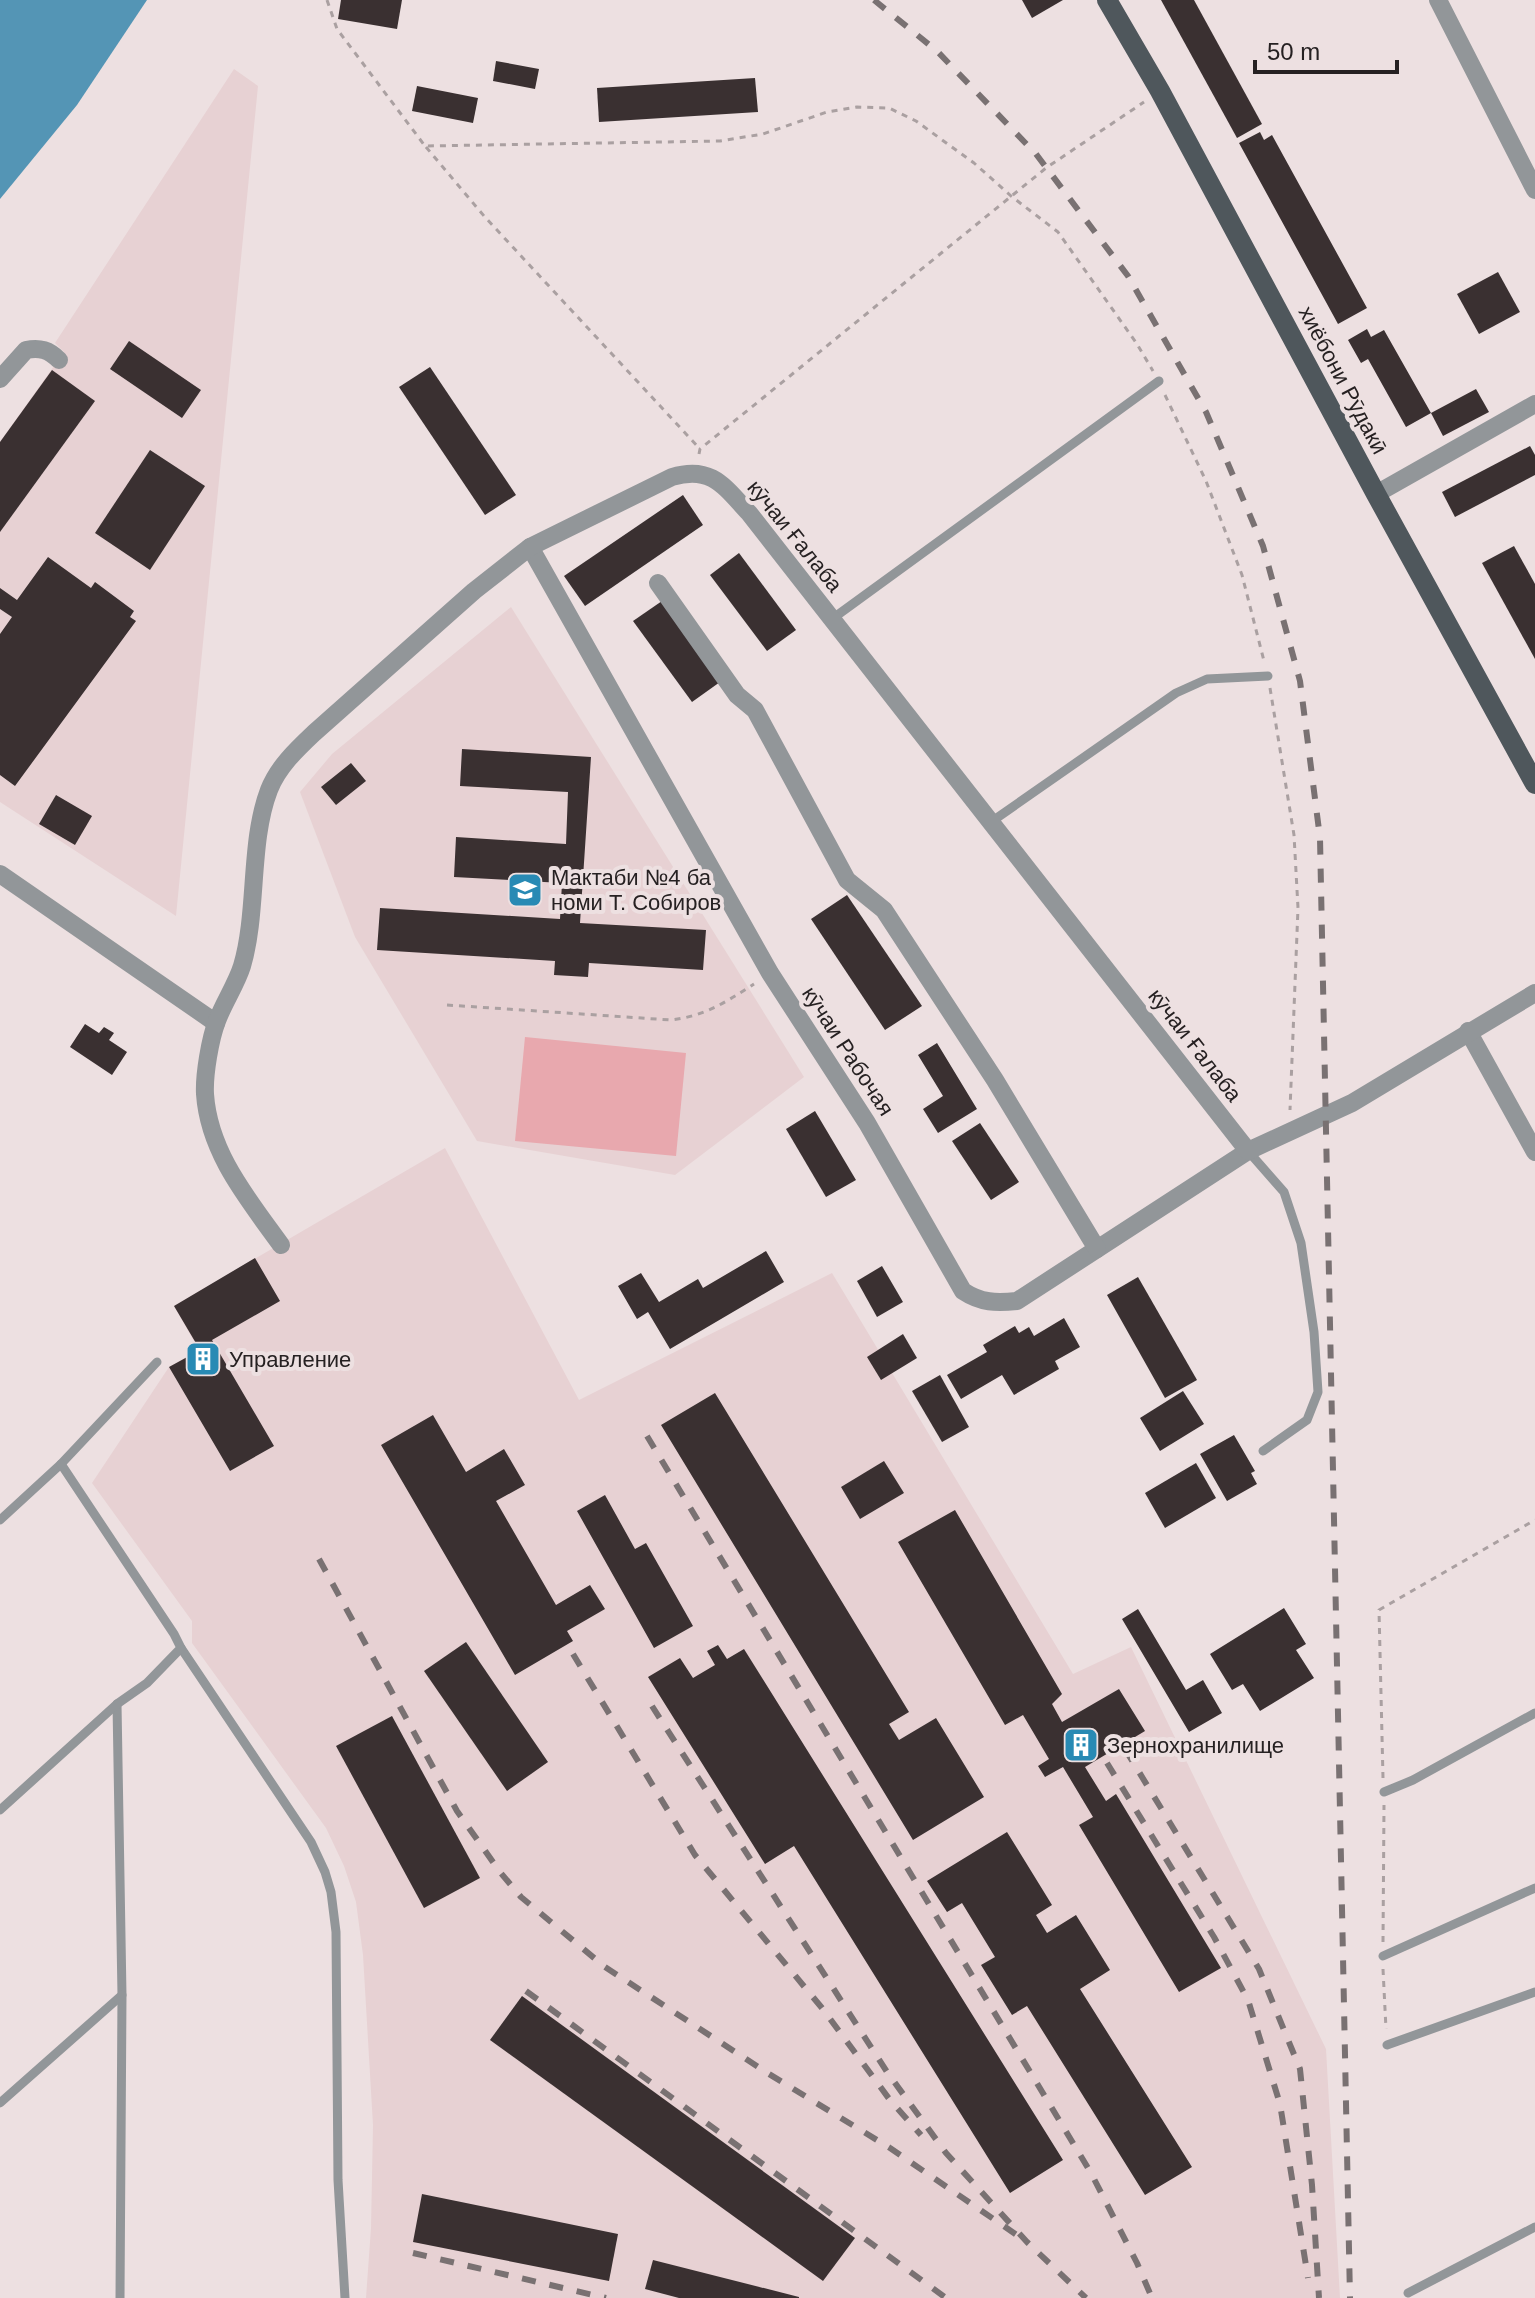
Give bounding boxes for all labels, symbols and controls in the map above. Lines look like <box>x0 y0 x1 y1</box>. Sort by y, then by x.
scale bar <box>1255 24 1397 74</box>
text: 50 m <box>1267 38 1320 65</box>
street label: хиёбони Рӯдакӣ <box>1294 302 1392 458</box>
street label: кӯчаи Ғалаба <box>742 475 848 597</box>
place label: Мактаби №4 ба номи Т. Собиров <box>551 865 721 915</box>
school or university icon: Мактаби №4 ба номи Т. Собиров <box>506 871 544 909</box>
street label: кӯчаи Рабочая <box>797 982 899 1120</box>
street label: кӯчаи Ғалаба <box>1143 984 1247 1107</box>
building icon: Управление <box>184 1340 222 1378</box>
place label: Управление <box>229 1347 351 1372</box>
building icon: Зернохранилище <box>1062 1726 1100 1764</box>
place label: Зернохранилище <box>1107 1733 1284 1758</box>

